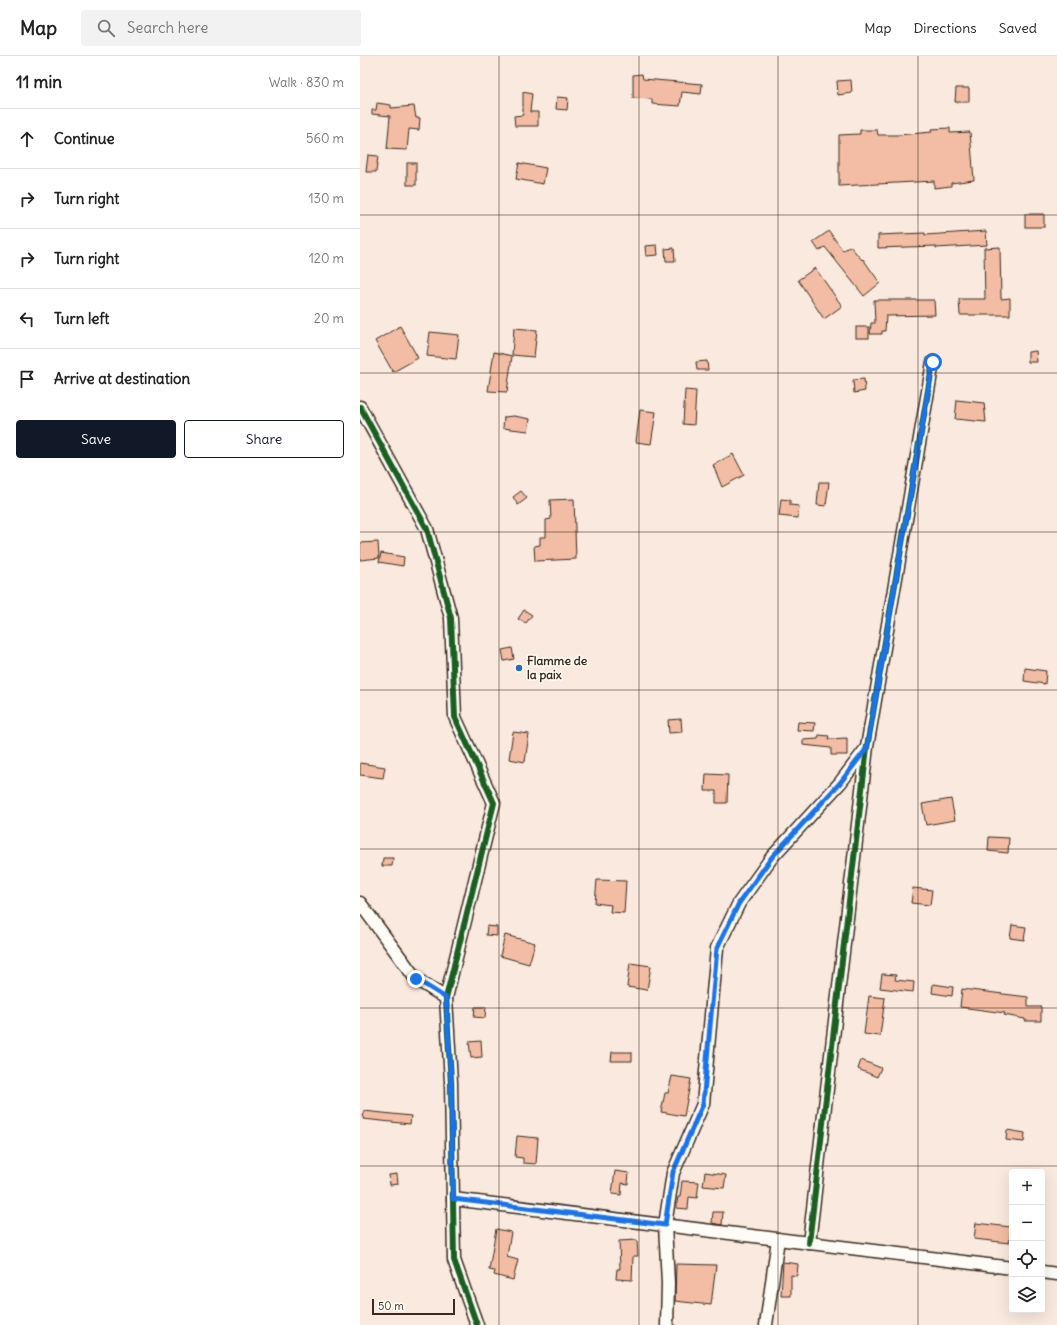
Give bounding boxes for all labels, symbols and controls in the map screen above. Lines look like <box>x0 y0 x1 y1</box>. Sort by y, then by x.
search box <box>81 10 361 46</box>
text: Map <box>20 16 57 40</box>
icon: search <box>95 17 117 39</box>
text: Search here <box>127 18 208 37</box>
text: Map <box>864 19 891 37</box>
text: Directions <box>913 19 977 37</box>
text: Saved <box>999 19 1037 37</box>
text: 11 min <box>16 71 62 93</box>
text: Walk · 830 m <box>269 74 344 91</box>
icon: ahead <box>16 128 38 150</box>
text: Continue <box>54 129 115 148</box>
text: 560 m <box>306 130 344 147</box>
icon: right <box>16 188 38 210</box>
text: Turn right <box>54 189 119 208</box>
text: 130 m <box>308 190 344 207</box>
icon: right <box>16 248 38 270</box>
text: Turn right <box>54 249 119 268</box>
text: 120 m <box>309 250 344 267</box>
icon: left <box>16 308 38 330</box>
text: Turn left <box>54 309 109 328</box>
text: 20 m <box>314 310 344 327</box>
route start <box>924 353 942 371</box>
icon: arrive <box>16 368 38 390</box>
text: Arrive at destination <box>54 369 190 388</box>
button: Save <box>16 420 176 458</box>
button: Share <box>184 420 344 458</box>
place label: Flamme de la paix <box>527 653 588 683</box>
marker: Flamme de la paix <box>514 663 524 673</box>
route end <box>407 970 425 988</box>
map controls <box>1009 1169 1045 1313</box>
button: + <box>1009 1169 1045 1205</box>
button: − <box>1009 1205 1045 1241</box>
button: locate <box>1009 1241 1045 1277</box>
button: layers <box>1009 1277 1045 1313</box>
scale bar <box>372 1297 455 1316</box>
text: 50 m <box>378 1299 404 1313</box>

